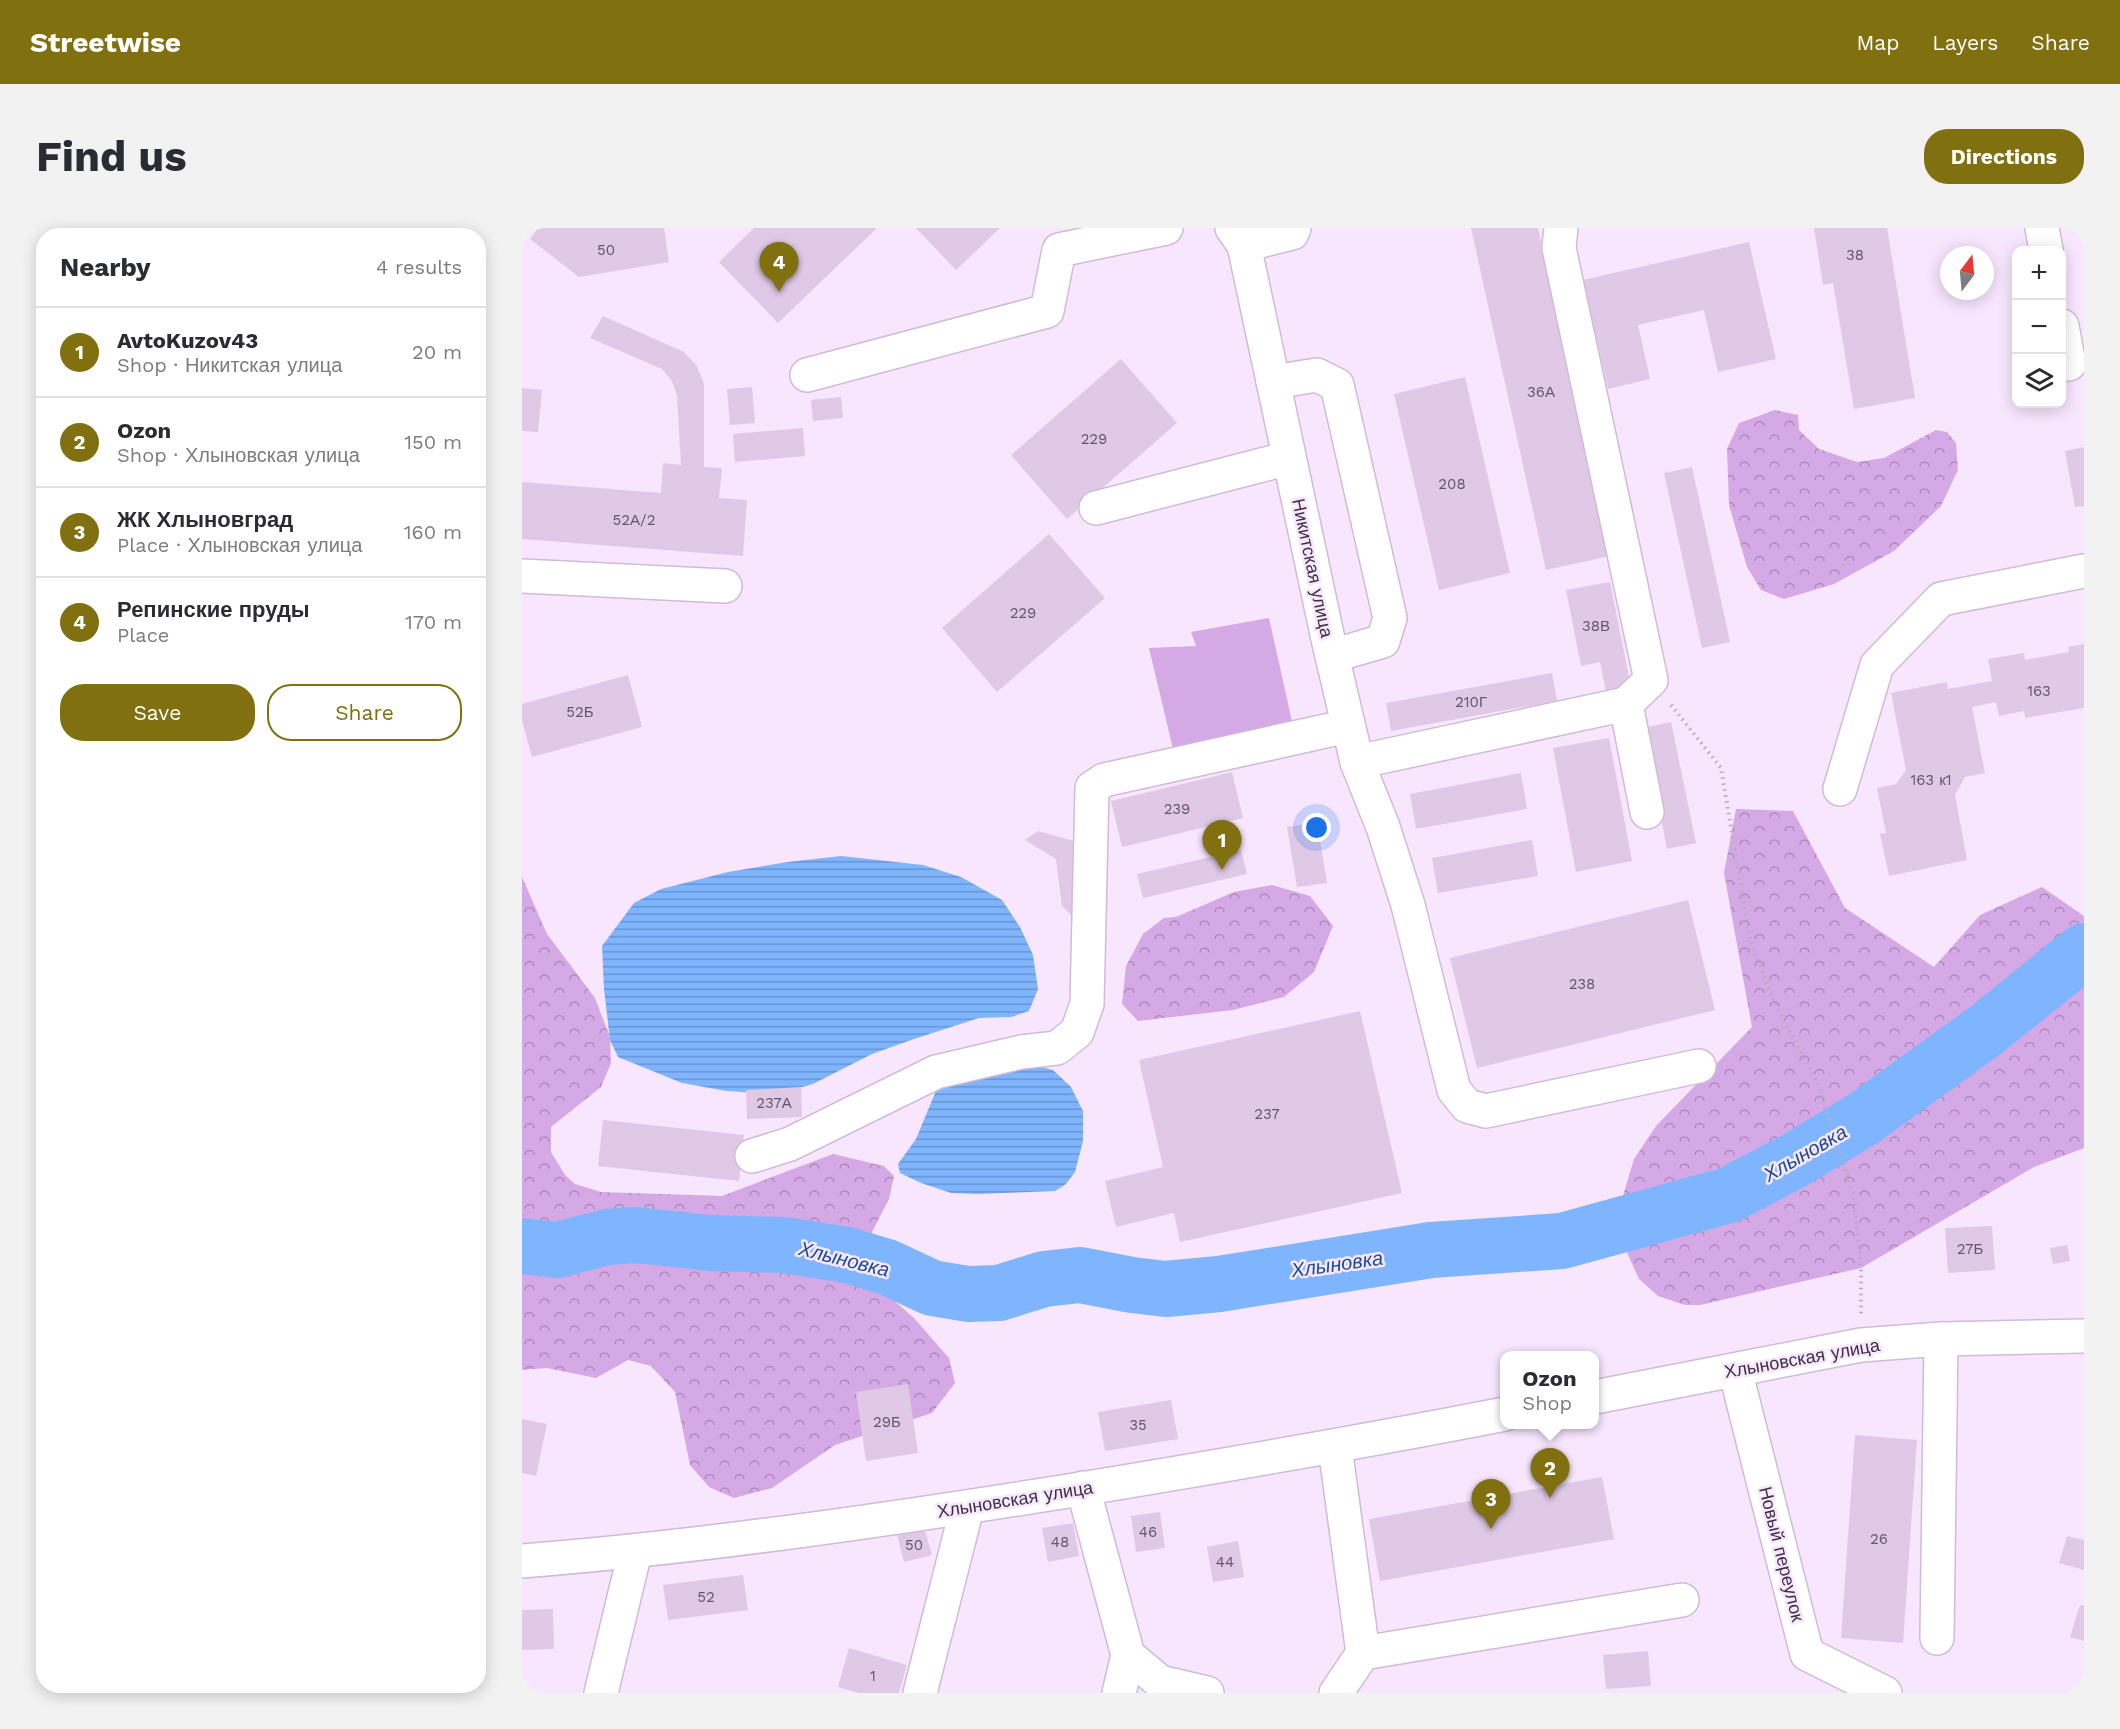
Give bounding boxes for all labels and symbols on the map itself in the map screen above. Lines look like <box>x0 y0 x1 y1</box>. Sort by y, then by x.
house number: 50 <box>597 241 615 259</box>
pin: 4 <box>760 242 798 292</box>
house number: 38 <box>1846 246 1864 264</box>
north arrow <box>1940 246 1994 300</box>
house number: 36А <box>1527 383 1555 401</box>
house number: 229 <box>1081 430 1107 448</box>
house number: 208 <box>1438 475 1466 493</box>
street label: Никитская улица <box>1288 497 1338 640</box>
house number: 52А/2 <box>613 511 655 529</box>
house number: 229 <box>1010 604 1036 622</box>
house number: 38В <box>1582 617 1610 635</box>
house number: 163 <box>2027 682 2051 700</box>
house number: 210Г <box>1455 693 1487 711</box>
house number: 52Б <box>566 703 594 721</box>
house number: 163 к1 <box>1910 771 1952 789</box>
house number: 239 <box>1164 800 1190 818</box>
your location <box>1302 813 1331 842</box>
pin: 1 <box>1202 820 1242 870</box>
house number: 238 <box>1569 975 1595 993</box>
house number: 237А <box>756 1094 792 1112</box>
house number: 237 <box>1254 1105 1280 1123</box>
water label: Хлыновка <box>1758 1119 1851 1187</box>
water label: Хлыновка <box>795 1236 892 1282</box>
house number: 27Б <box>1957 1240 1984 1258</box>
water label: Хлыновка <box>1289 1246 1384 1282</box>
street label: Хлыновская улица <box>1723 1334 1882 1382</box>
house number: 29Б <box>873 1413 901 1431</box>
house number: 35 <box>1129 1416 1147 1434</box>
pin: 2 <box>1530 1448 1570 1498</box>
street label: Хлыновская улица <box>936 1476 1095 1522</box>
pin: 3 <box>1472 1480 1510 1529</box>
street label: Новый переулок <box>1755 1484 1809 1624</box>
house number: 46 <box>1139 1523 1157 1541</box>
house number: 26 <box>1870 1530 1888 1548</box>
house number: 48 <box>1051 1533 1069 1551</box>
house number: 50 <box>905 1536 923 1554</box>
house number: 44 <box>1216 1553 1234 1571</box>
house number: 52 <box>697 1588 715 1606</box>
house number: 1 <box>870 1667 876 1685</box>

